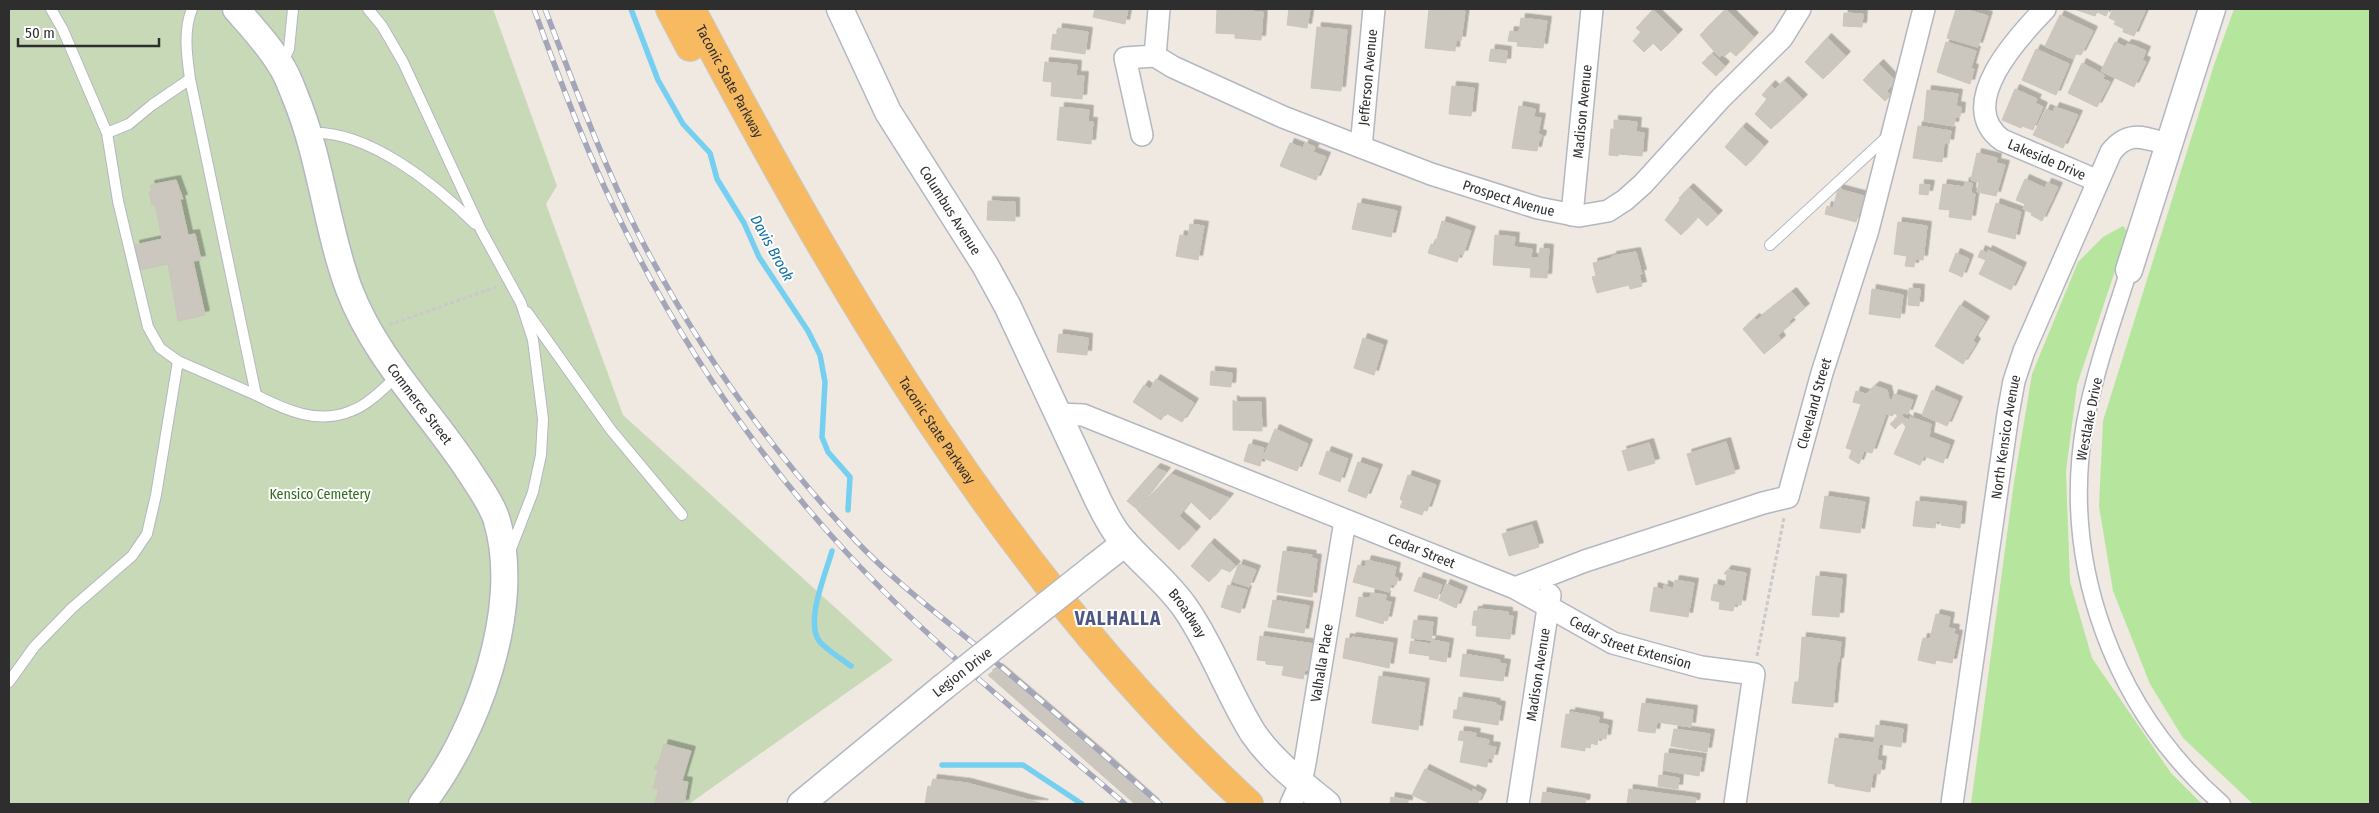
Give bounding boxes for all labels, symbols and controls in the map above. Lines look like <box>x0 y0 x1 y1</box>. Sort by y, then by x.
scale bar <box>18 15 159 47</box>
street label: Taconic State Parkway <box>692 22 767 141</box>
text: 50 m <box>25 24 55 42</box>
street label: Jefferson Avenue <box>1355 28 1381 126</box>
street label: Madison Avenue <box>1570 64 1596 159</box>
street label: Lakeside Drive <box>2005 135 2088 184</box>
street label: Columbus Avenue <box>915 163 984 258</box>
street label: Prospect Avenue <box>1461 177 1556 220</box>
water label: Davis Brook <box>746 212 798 285</box>
street label: Cleveland Street <box>1794 356 1835 451</box>
street label: Commerce Street <box>383 360 456 448</box>
street label: North Kensico Avenue <box>1988 372 2025 500</box>
street label: Taconic State Parkway <box>895 374 979 488</box>
street label: Westlake Drive <box>2073 376 2106 462</box>
park label: Kensico Cemetery <box>269 486 371 503</box>
street label: Cedar Street <box>1386 530 1458 572</box>
street label: Broadway <box>1165 585 1210 642</box>
district label: VALHALLA <box>1074 607 1161 630</box>
street label: Cedar Street Extension <box>1566 612 1693 673</box>
street label: Valhalla Place <box>1307 623 1337 703</box>
street label: Madison Avenue <box>1523 627 1554 722</box>
street label: Legion Drive <box>929 644 995 701</box>

